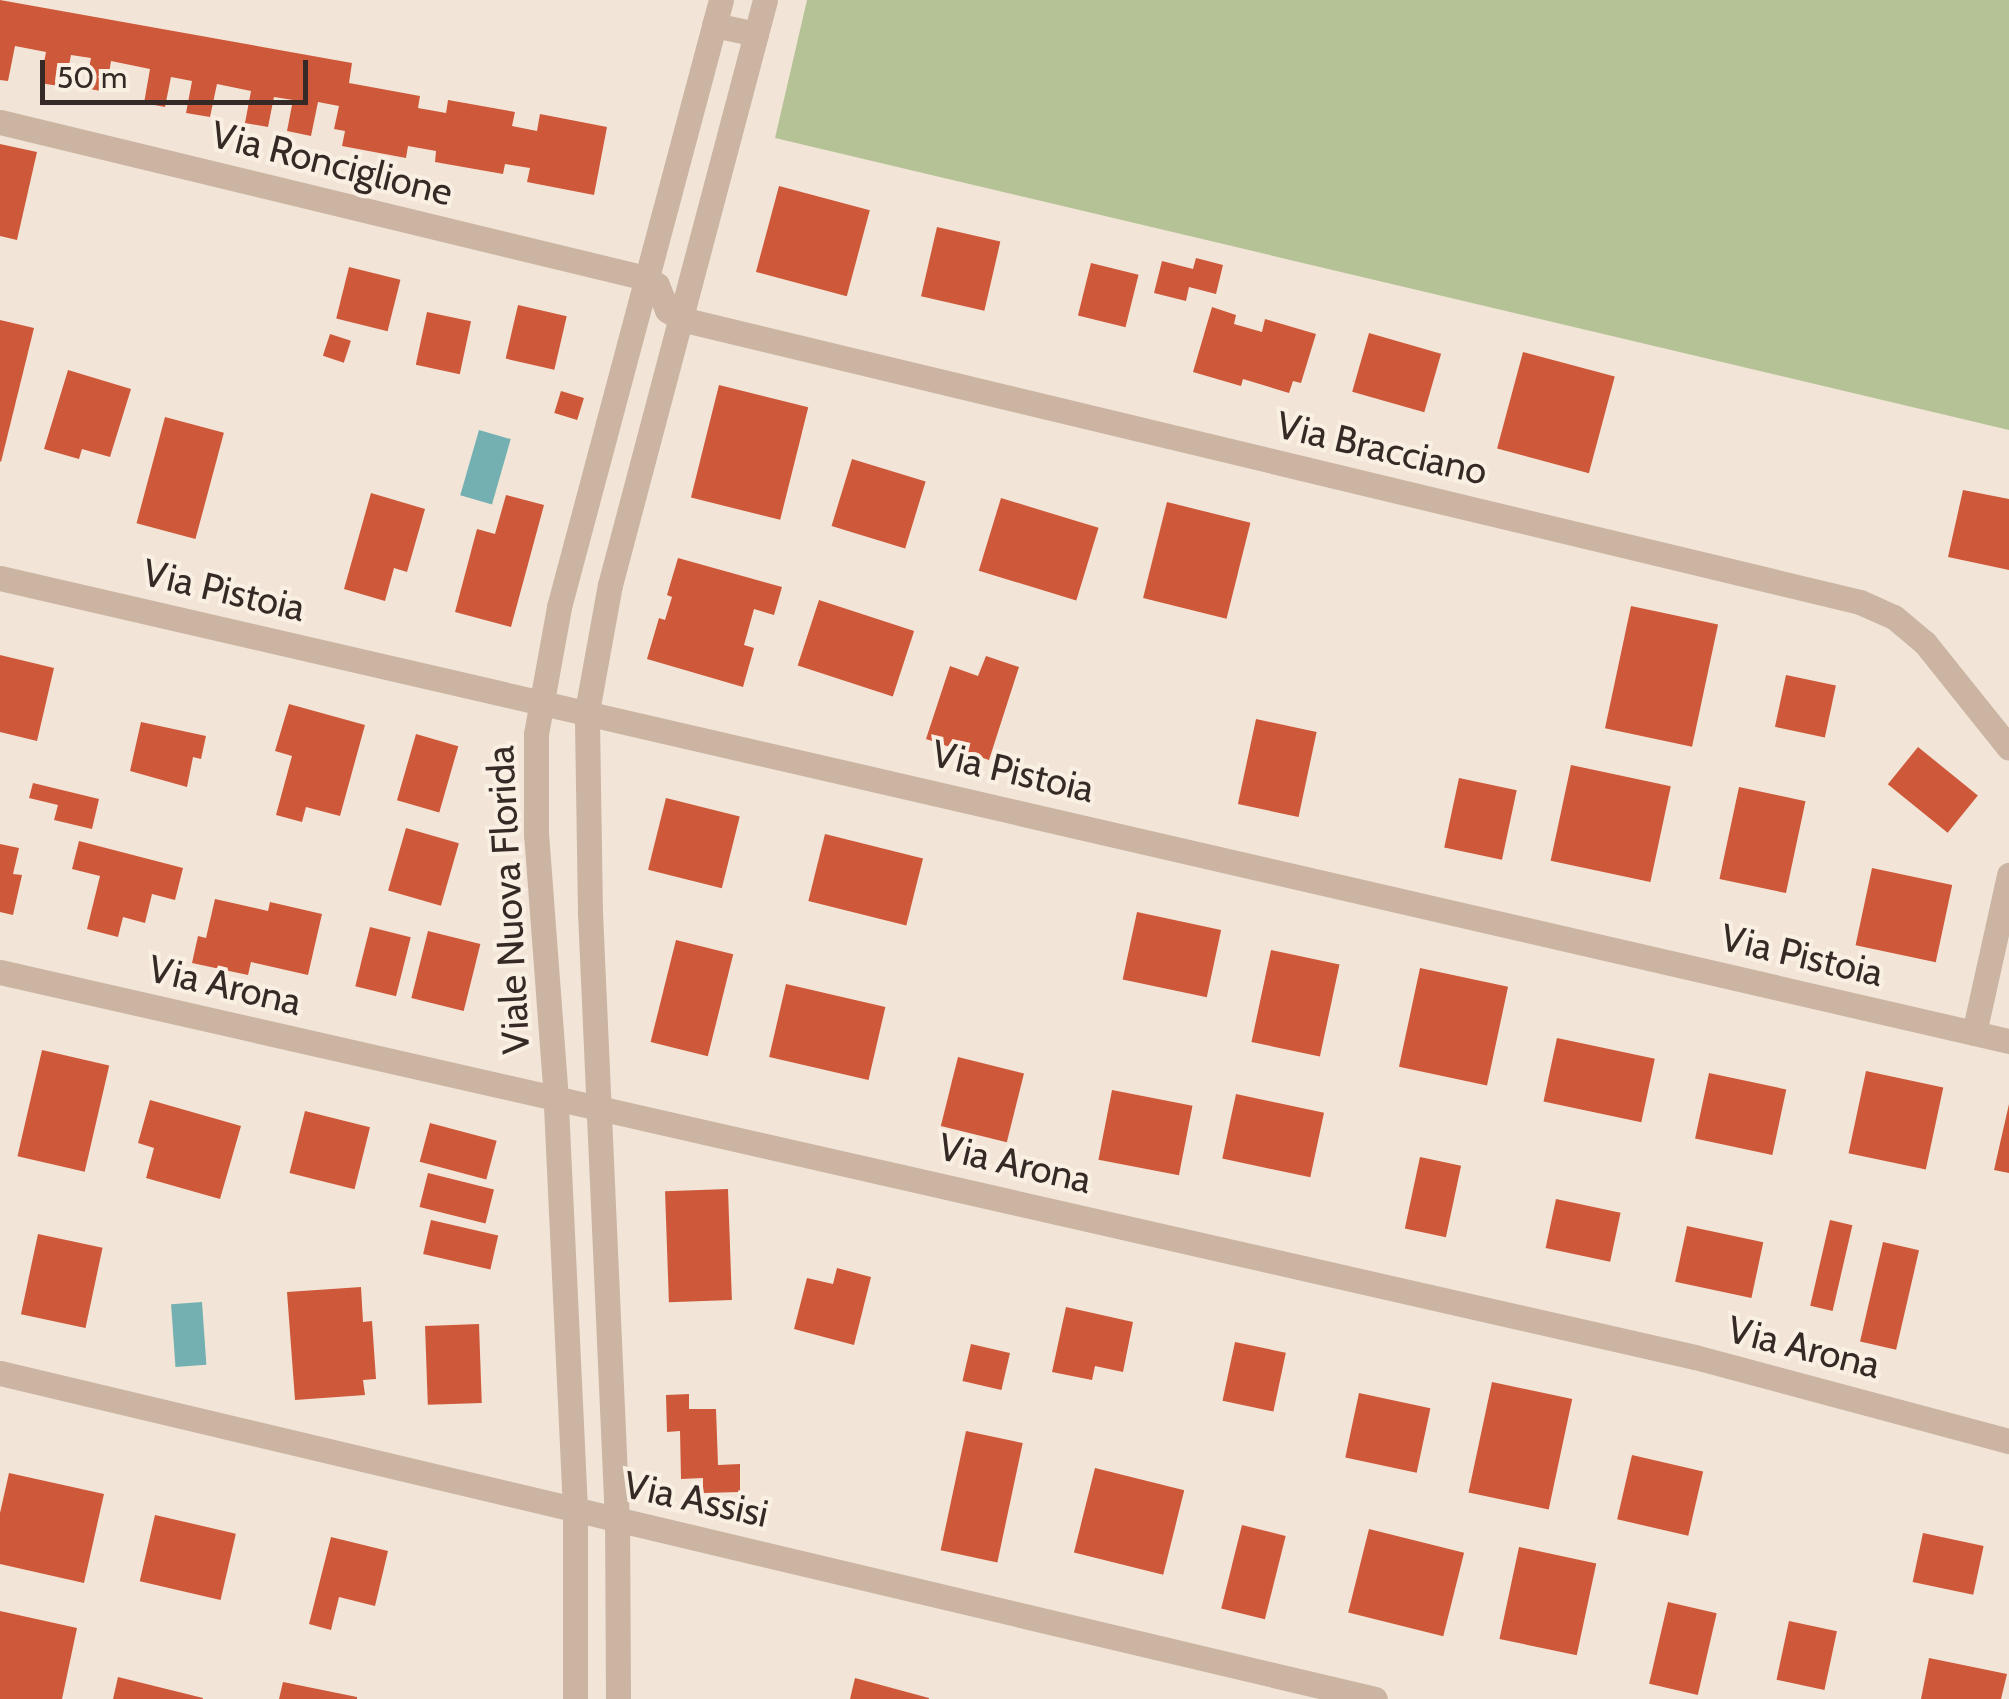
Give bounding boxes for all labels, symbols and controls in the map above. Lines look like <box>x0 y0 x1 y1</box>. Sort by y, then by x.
scale bar <box>45 40 312 102</box>
text: 50 m <box>57 59 127 96</box>
street label: Via Ronciglione <box>207 111 457 215</box>
street label: Via Bracciano <box>1272 402 1492 494</box>
street label: Via Pistoia <box>139 549 309 631</box>
street label: Via Pistoia <box>928 730 1098 812</box>
street label: Viale Nuova Florida <box>477 745 539 1055</box>
street label: Via Pistoia <box>1717 914 1887 996</box>
street label: Via Arona <box>144 945 306 1025</box>
street label: Via Arona <box>934 1123 1096 1203</box>
street label: Via Arona <box>1723 1306 1885 1388</box>
street label: Via Assisi <box>620 1461 772 1537</box>

